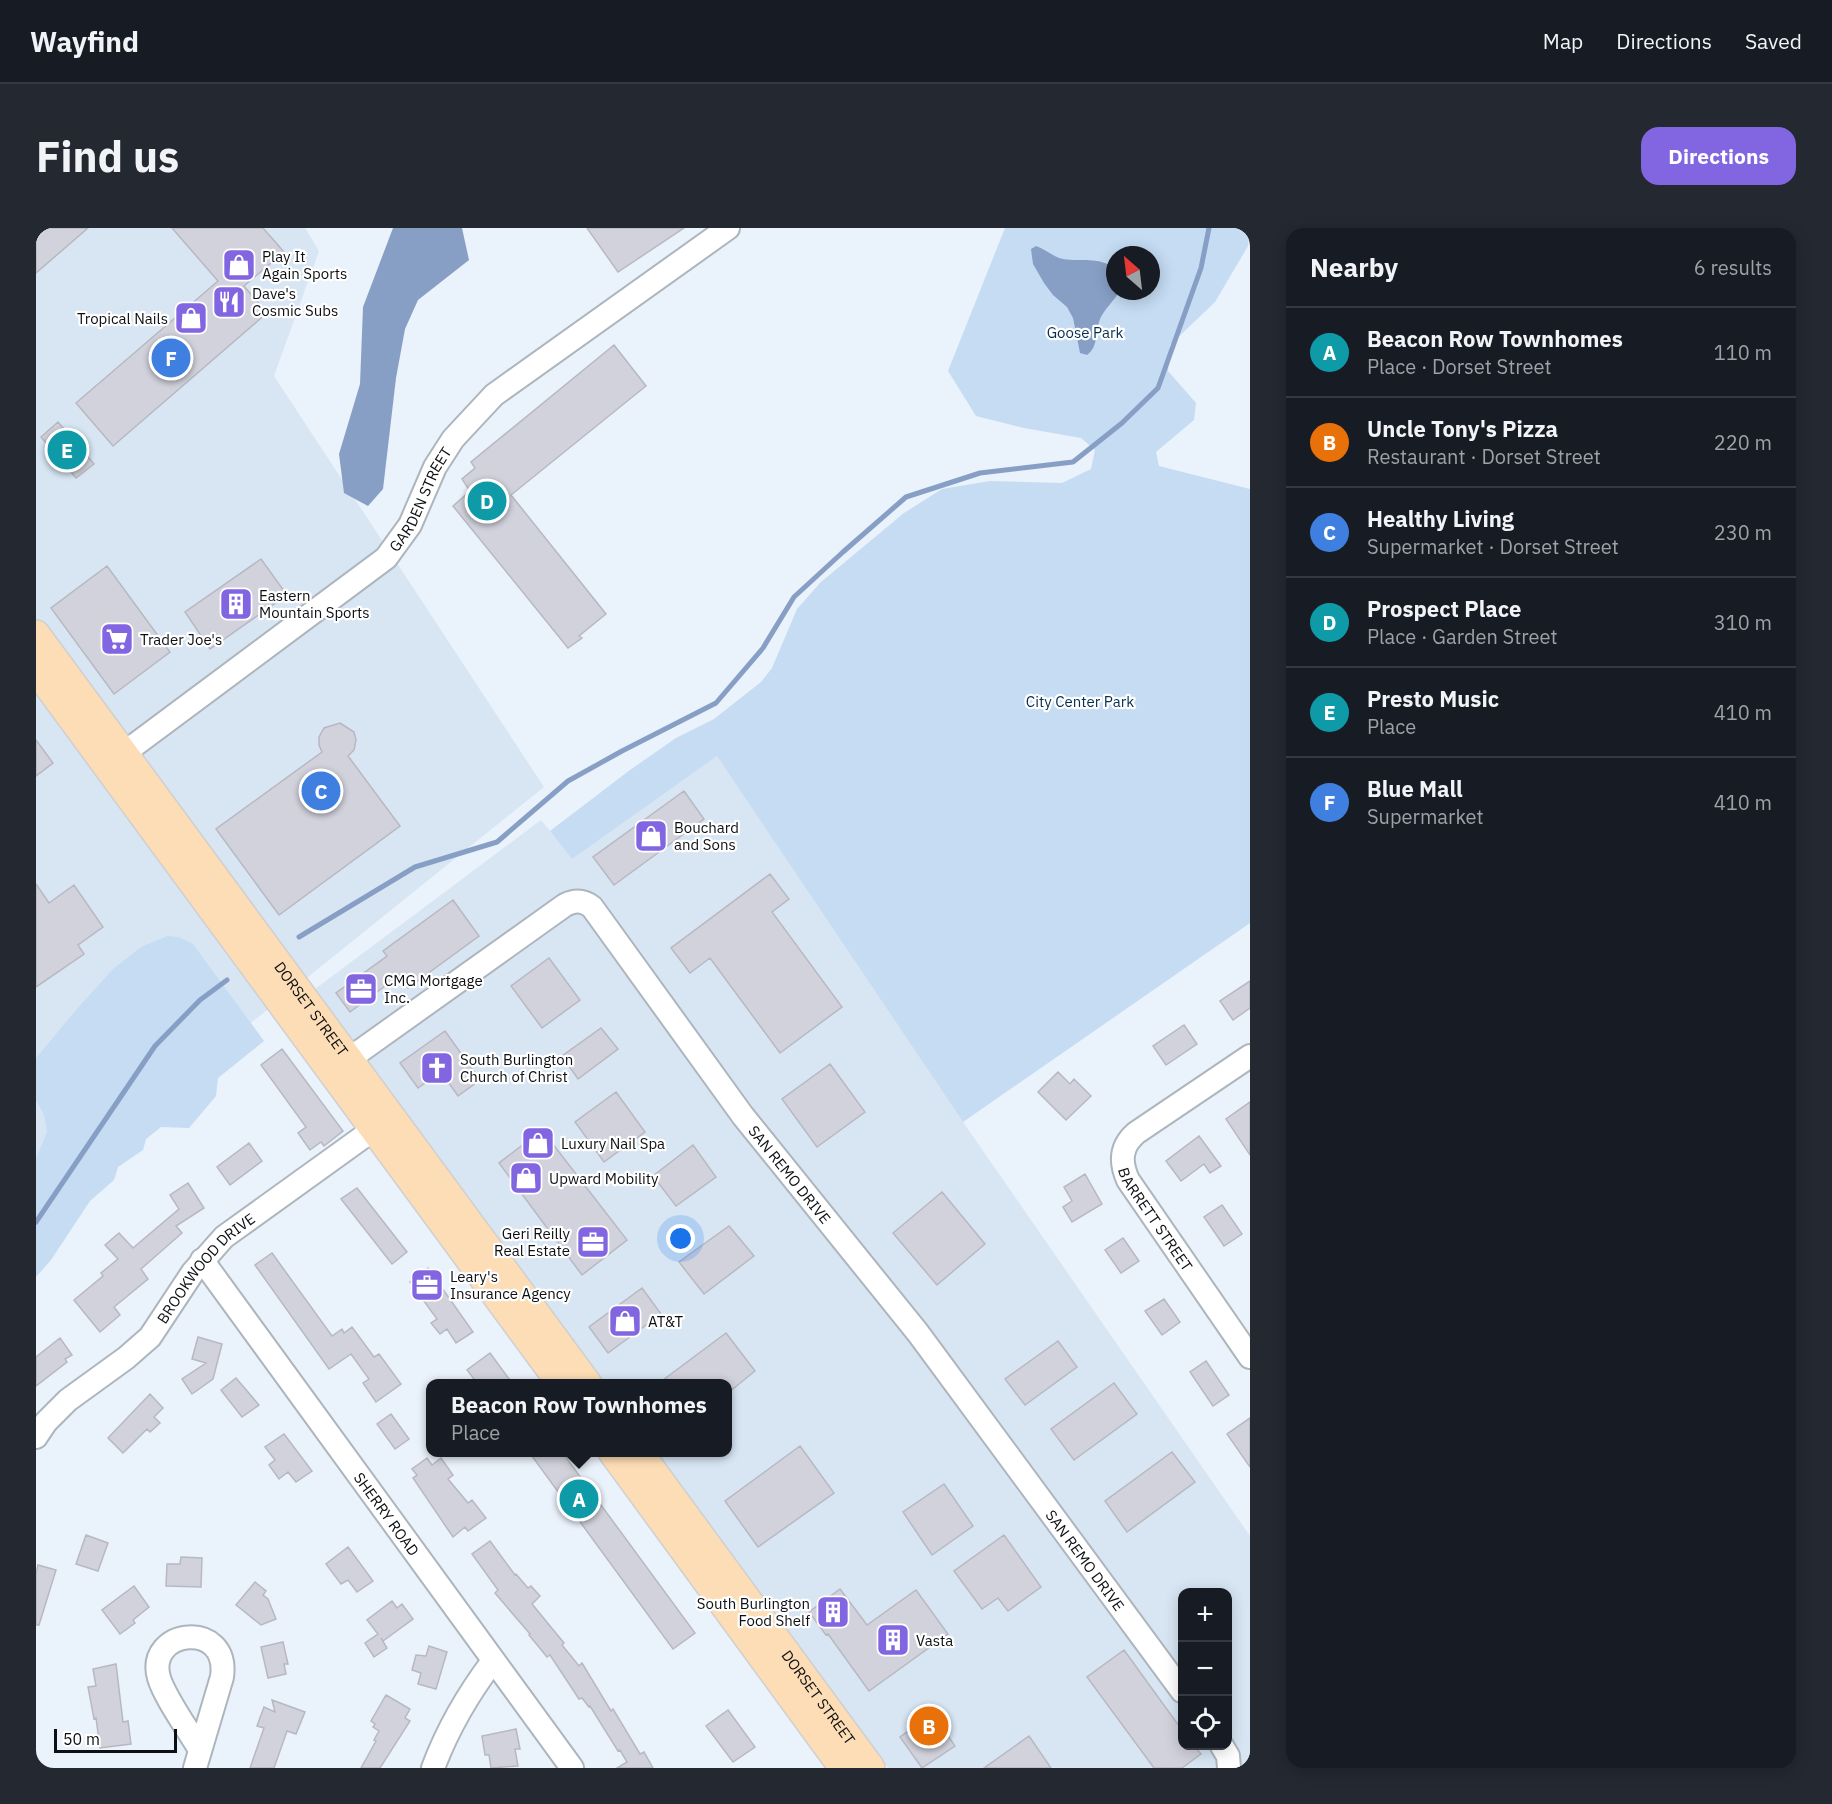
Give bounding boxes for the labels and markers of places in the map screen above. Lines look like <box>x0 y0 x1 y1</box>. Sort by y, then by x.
shop icon: Play It Again Sports <box>221 247 257 283</box>
place label: Play It Again Sports <box>262 247 347 283</box>
restaurant icon: Dave's Cosmic Subs <box>211 284 247 320</box>
place label: Dave's Cosmic Subs <box>252 284 338 320</box>
shop icon: Tropical Nails <box>173 300 209 336</box>
place label: Tropical Nails <box>77 309 168 328</box>
pin: F <box>152 336 190 380</box>
pin: E <box>48 428 87 472</box>
pin: D <box>468 478 506 524</box>
building icon: Eastern Mountain Sports <box>218 586 254 622</box>
place label: Eastern Mountain Sports <box>259 586 370 622</box>
supermarket icon: Trader Joe's <box>99 621 135 657</box>
place label: Trader Joe's <box>140 630 222 649</box>
pin: C <box>302 768 340 814</box>
shop icon: Bouchard and Sons <box>633 818 669 854</box>
place label: Bouchard and Sons <box>674 818 739 854</box>
office icon: CMG Mortgage Inc. <box>343 971 379 1007</box>
place label: CMG Mortgage Inc. <box>384 971 483 1007</box>
church icon: South Burlington Church of Christ <box>419 1050 455 1086</box>
place label: South Burlington Church of Christ <box>460 1050 573 1086</box>
shop icon: Luxury Nail Spa <box>520 1125 556 1161</box>
place label: Luxury Nail Spa <box>561 1134 665 1153</box>
shop icon: Upward Mobility <box>508 1160 544 1196</box>
place label: Upward Mobility <box>549 1169 659 1188</box>
place label: Geri Reilly Real Estate <box>494 1224 571 1260</box>
office icon: Geri Reilly Real Estate <box>575 1224 611 1260</box>
office icon: Leary's Insurance Agency <box>409 1267 445 1303</box>
place label: Leary's Insurance Agency <box>450 1267 571 1303</box>
shop icon: AT&T <box>607 1303 643 1339</box>
place label: AT&T <box>648 1312 684 1331</box>
pin: A <box>560 1476 598 1522</box>
place label: South Burlington Food Shelf <box>697 1594 810 1630</box>
building icon: South Burlington Food Shelf <box>815 1594 851 1630</box>
building icon: Vasta <box>875 1622 911 1658</box>
place label: Vasta <box>916 1631 953 1650</box>
pin: B <box>910 1704 948 1748</box>

